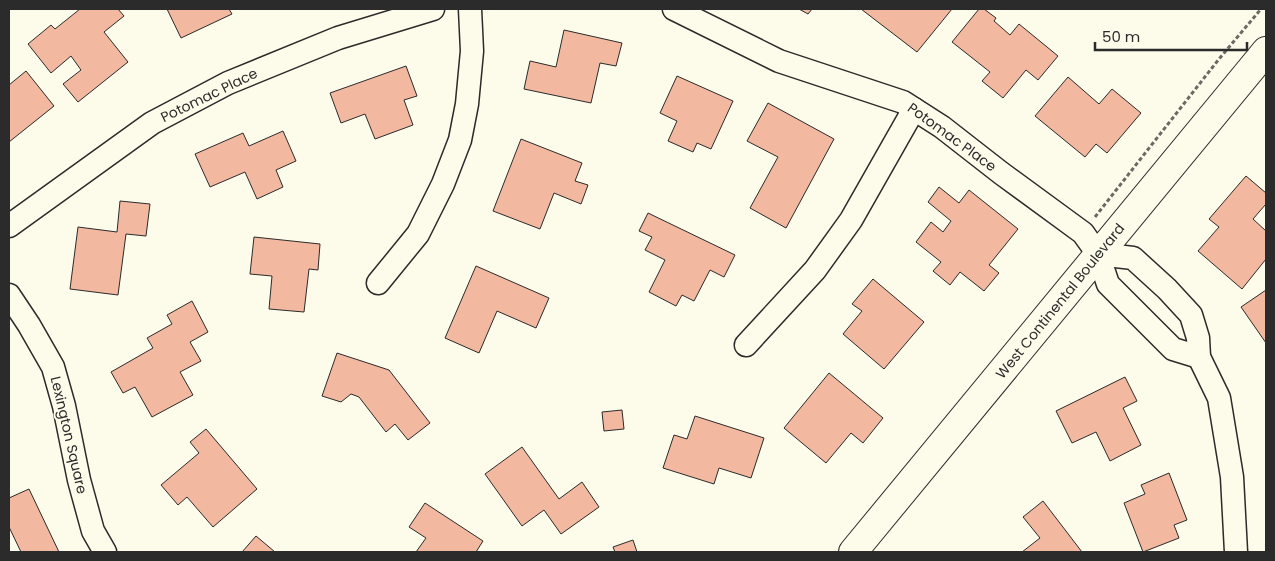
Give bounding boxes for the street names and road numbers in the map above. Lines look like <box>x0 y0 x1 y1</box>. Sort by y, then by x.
street label: Potomac Place <box>157 63 261 127</box>
street label: Potomac Place <box>903 98 1001 176</box>
street label: West Continental Boulevard <box>991 219 1129 383</box>
street label: Lexington Square <box>46 374 92 496</box>

